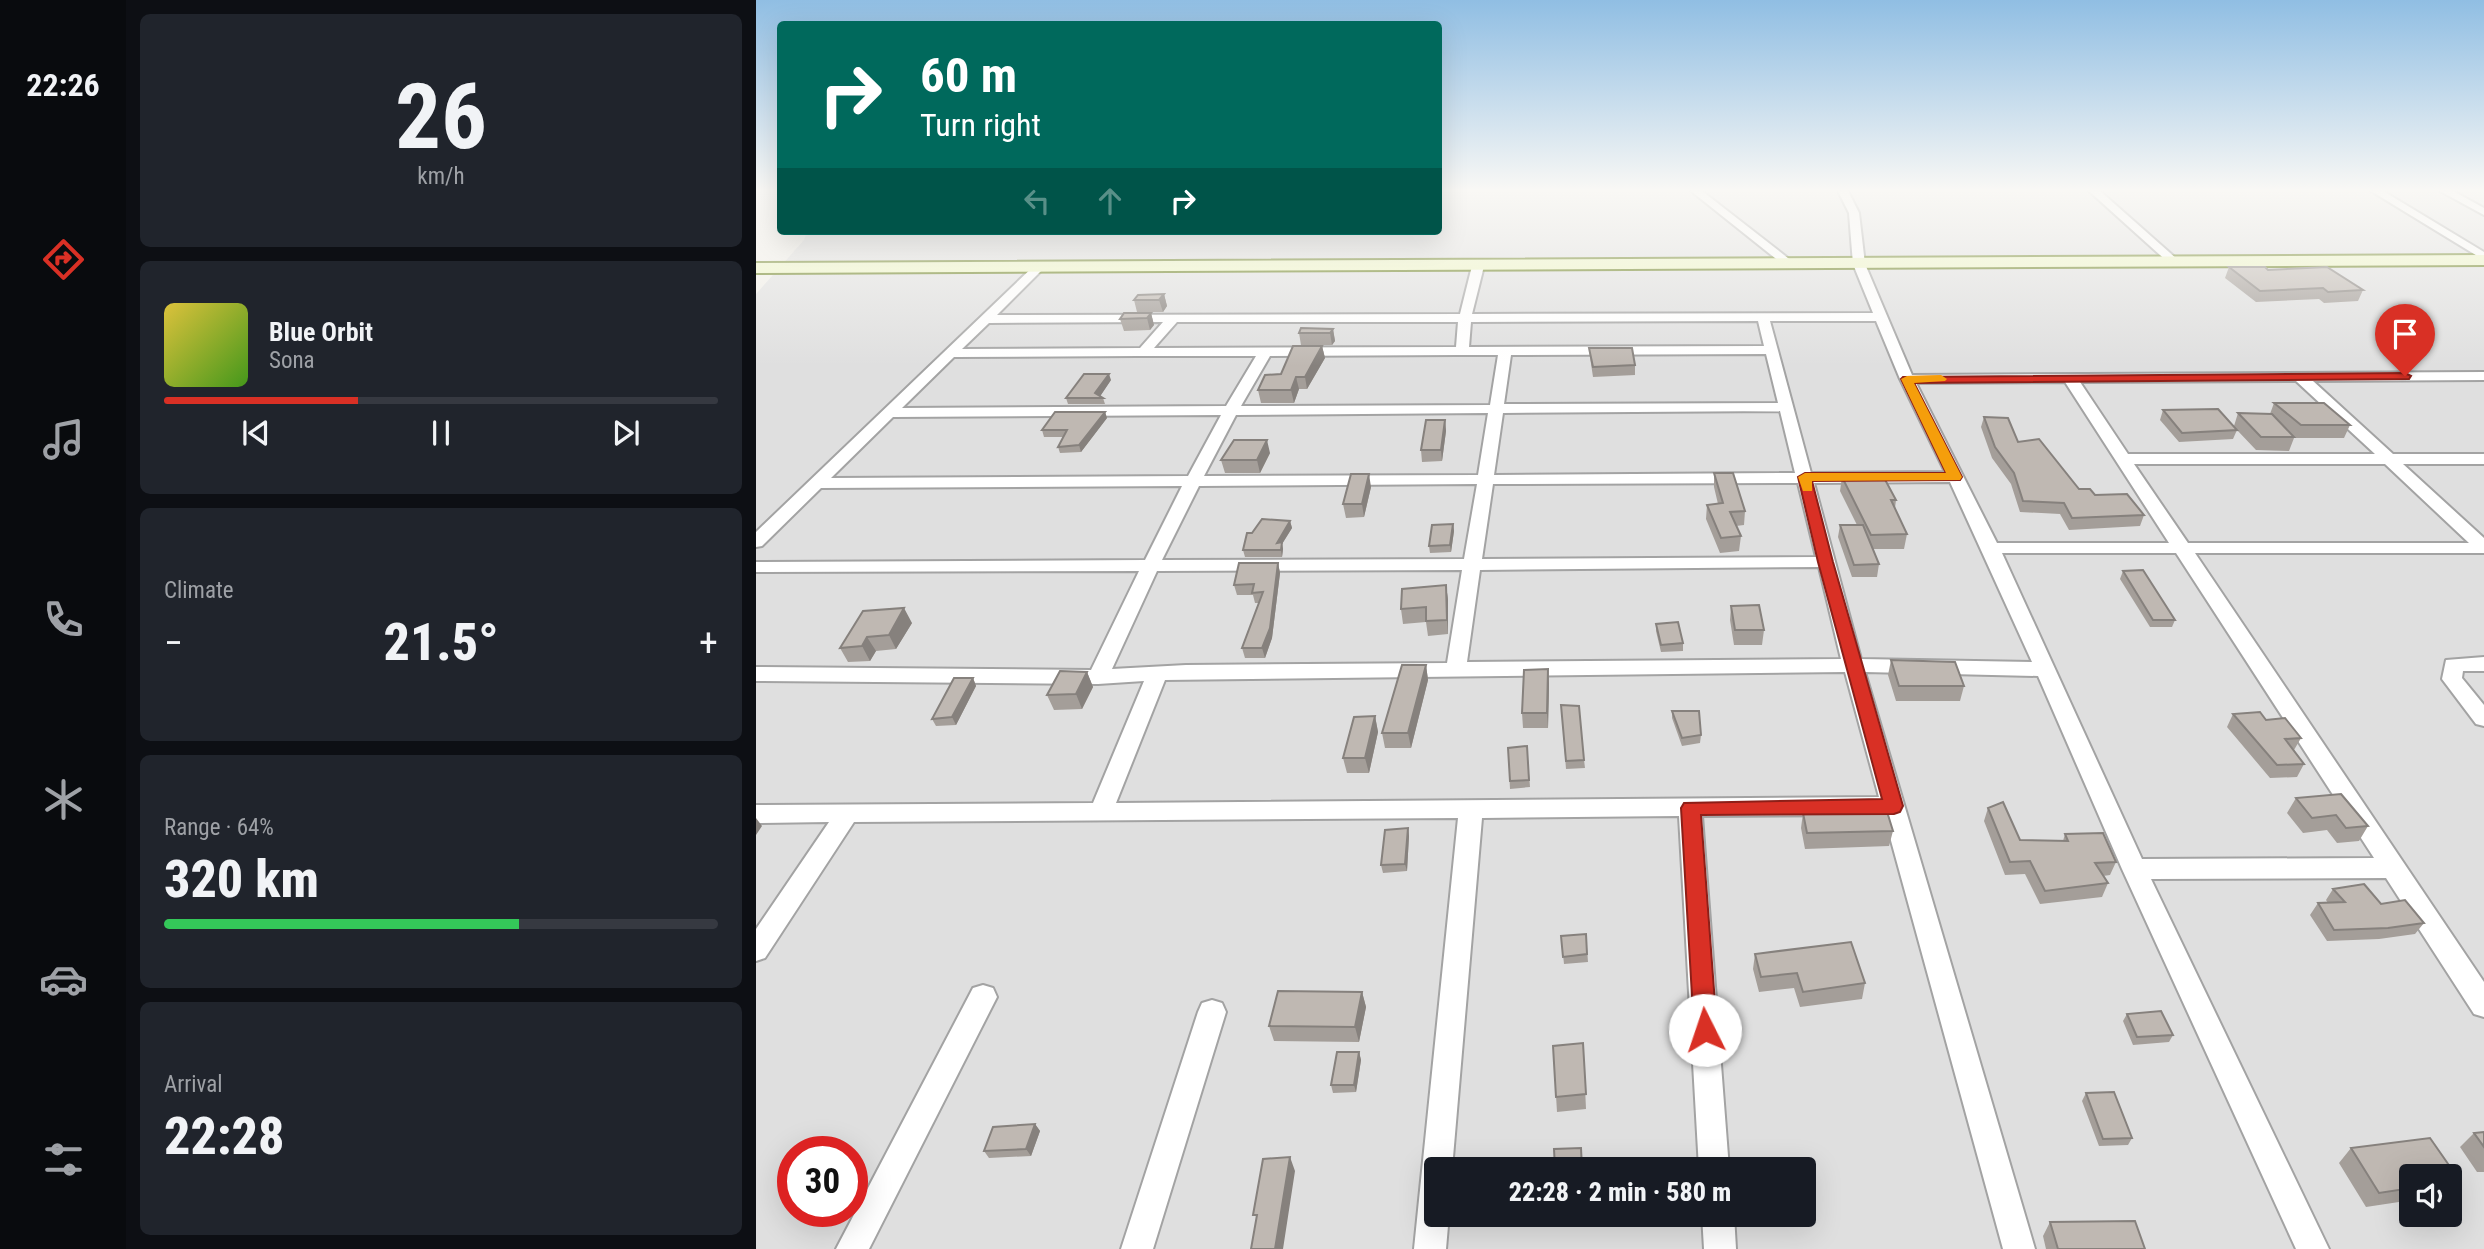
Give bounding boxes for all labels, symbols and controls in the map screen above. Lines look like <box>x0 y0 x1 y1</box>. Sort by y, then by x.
text: 60 m <box>920 47 1017 104</box>
icon: right <box>805 49 896 140</box>
text: 26 <box>395 64 487 170</box>
text: 22:26 <box>26 66 100 104</box>
text: Turn right <box>920 106 1041 144</box>
text: km/h <box>417 163 465 190</box>
icon: left <box>1018 182 1056 220</box>
icon: ahead <box>1091 182 1129 220</box>
icon: right <box>1164 182 1202 220</box>
icon: directions <box>39 235 88 284</box>
pin <box>2375 304 2435 376</box>
icon: arrive <box>2386 315 2424 353</box>
text: Blue Orbit <box>269 317 373 347</box>
text: Sona <box>269 347 315 374</box>
icon: previous <box>237 414 275 452</box>
icon: pause <box>422 414 460 452</box>
icon: next <box>607 414 645 452</box>
icon: music <box>39 415 88 464</box>
text: Climate <box>164 577 234 604</box>
icon: phone <box>39 595 88 644</box>
text: 21.5° <box>383 612 499 673</box>
text: − <box>164 621 183 665</box>
text: + <box>699 621 718 665</box>
icon: climate <box>39 775 88 824</box>
text: Range · 64% <box>164 814 274 841</box>
text: 320 km <box>164 849 319 910</box>
icon: car <box>39 955 88 1004</box>
position arrow <box>1668 993 1742 1067</box>
text: Arrival <box>164 1071 223 1098</box>
text: 22:28 <box>164 1106 284 1167</box>
icon: filters <box>39 1135 88 1184</box>
speed limit sign: 30 <box>777 1136 868 1227</box>
map controls <box>2399 1164 2462 1227</box>
button: sound <box>2399 1164 2462 1227</box>
text: 22:28 · 2 min · 580 m <box>1509 1177 1731 1207</box>

